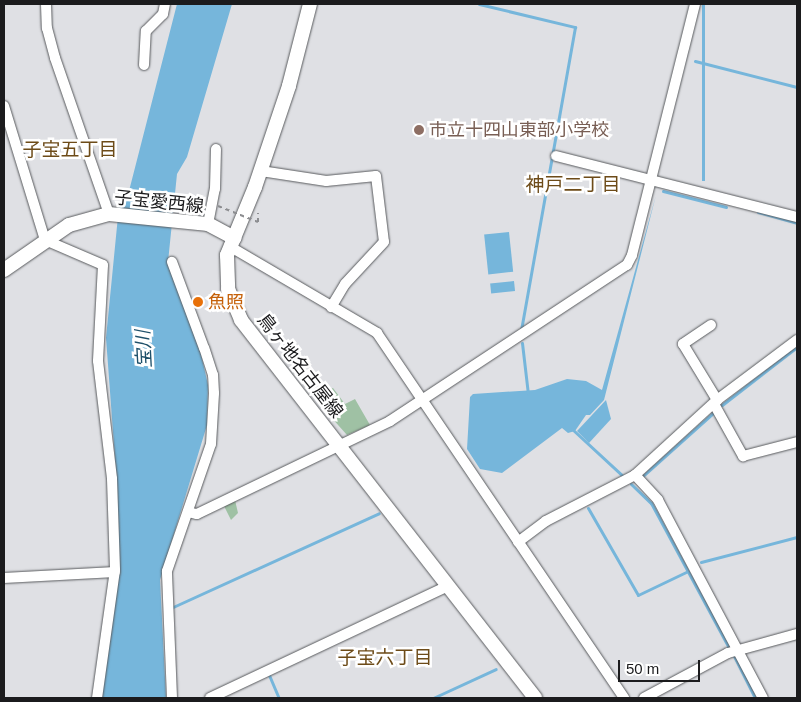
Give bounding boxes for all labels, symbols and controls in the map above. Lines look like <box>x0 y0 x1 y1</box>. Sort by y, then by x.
place label: 市立十四山東部小学校 <box>429 119 609 141</box>
marker: 市立十四山東部小学校 <box>413 124 425 136</box>
district label: 子宝五丁目 <box>23 139 117 161</box>
district label: 神戸二丁目 <box>526 174 620 196</box>
street label: 子宝愛西線 <box>113 187 205 217</box>
place label: 魚照 <box>208 291 244 313</box>
marker: 魚照 <box>192 296 204 308</box>
street label: 鳥ヶ地名古屋線 <box>253 310 347 422</box>
water label: 宝川 <box>132 329 156 369</box>
district label: 子宝六丁目 <box>338 647 432 669</box>
scale bar <box>621 650 704 682</box>
text: 50 m <box>626 660 659 677</box>

